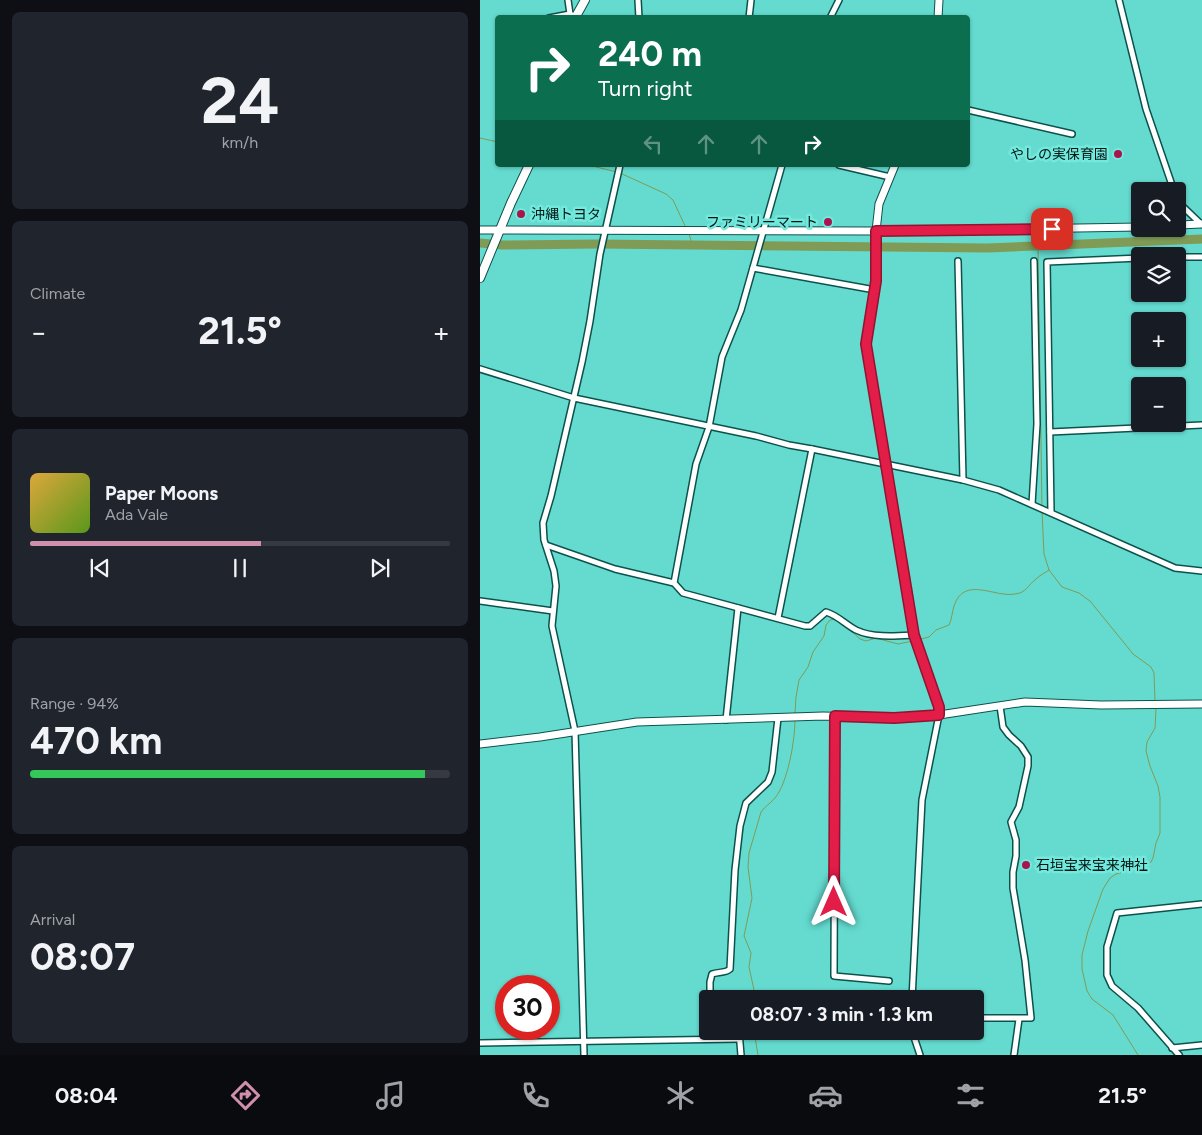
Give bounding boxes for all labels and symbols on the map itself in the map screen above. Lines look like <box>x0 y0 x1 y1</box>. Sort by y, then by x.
place label: やしの実保育園 <box>1010 146 1108 163</box>
marker: やしの実保育園 <box>1112 148 1124 160</box>
place label: 沖縄トヨタ <box>531 206 601 223</box>
marker: 沖縄トヨタ <box>515 208 527 220</box>
pin <box>1031 208 1073 250</box>
place label: ファミリーマート <box>706 214 818 231</box>
marker: ファミリーマート <box>822 216 834 228</box>
place label: 石垣宝来宝来神社 <box>1036 857 1148 874</box>
marker: 石垣宝来宝来神社 <box>1020 859 1032 871</box>
position arrow <box>807 875 859 927</box>
speed limit sign: 30 <box>495 975 560 1040</box>

